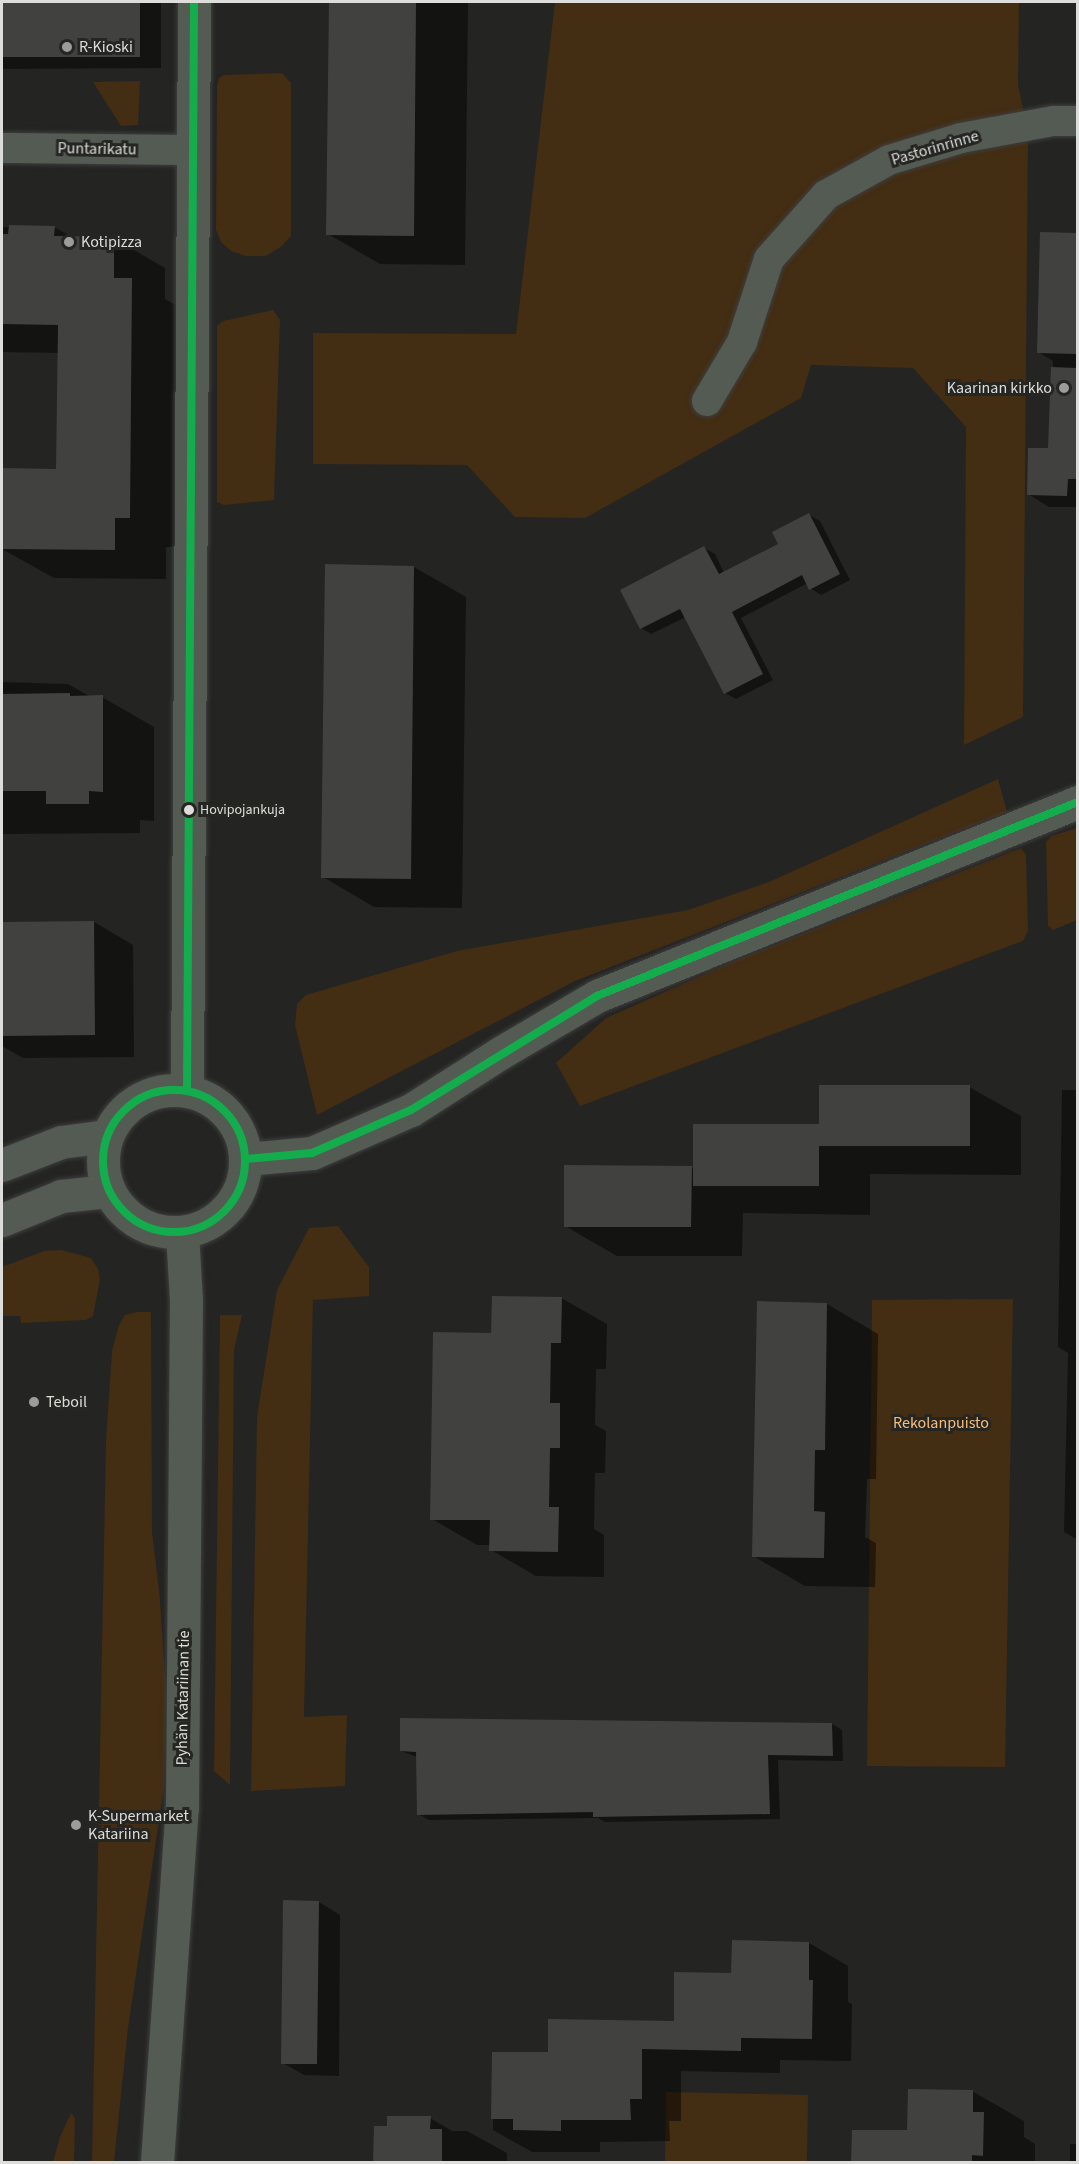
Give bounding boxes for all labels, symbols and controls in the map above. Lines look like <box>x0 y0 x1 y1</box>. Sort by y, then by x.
place label: R-Kioski <box>79 37 133 57</box>
marker: R-Kioski <box>60 40 74 54</box>
street label: Pastorinrinne <box>889 126 981 170</box>
street label: Puntarikatu <box>57 139 137 159</box>
place label: Kotipizza <box>81 232 142 252</box>
marker: Kotipizza <box>62 235 76 249</box>
place label: Kaarinan kirkko <box>947 378 1052 398</box>
marker: Kaarinan kirkko <box>1057 381 1071 395</box>
place label: Hovipojankuja <box>200 802 285 818</box>
marker: Hovipojankuja <box>183 804 195 816</box>
place label: Teboil <box>46 1392 87 1412</box>
marker: Teboil <box>27 1395 41 1409</box>
park label: Rekolanpuisto <box>893 1413 989 1433</box>
street label: Pyhän Katariinan tie <box>172 1630 194 1766</box>
place label: K-Supermarket Katariina <box>88 1806 189 1844</box>
marker: K-Supermarket Katariina <box>69 1818 83 1832</box>

